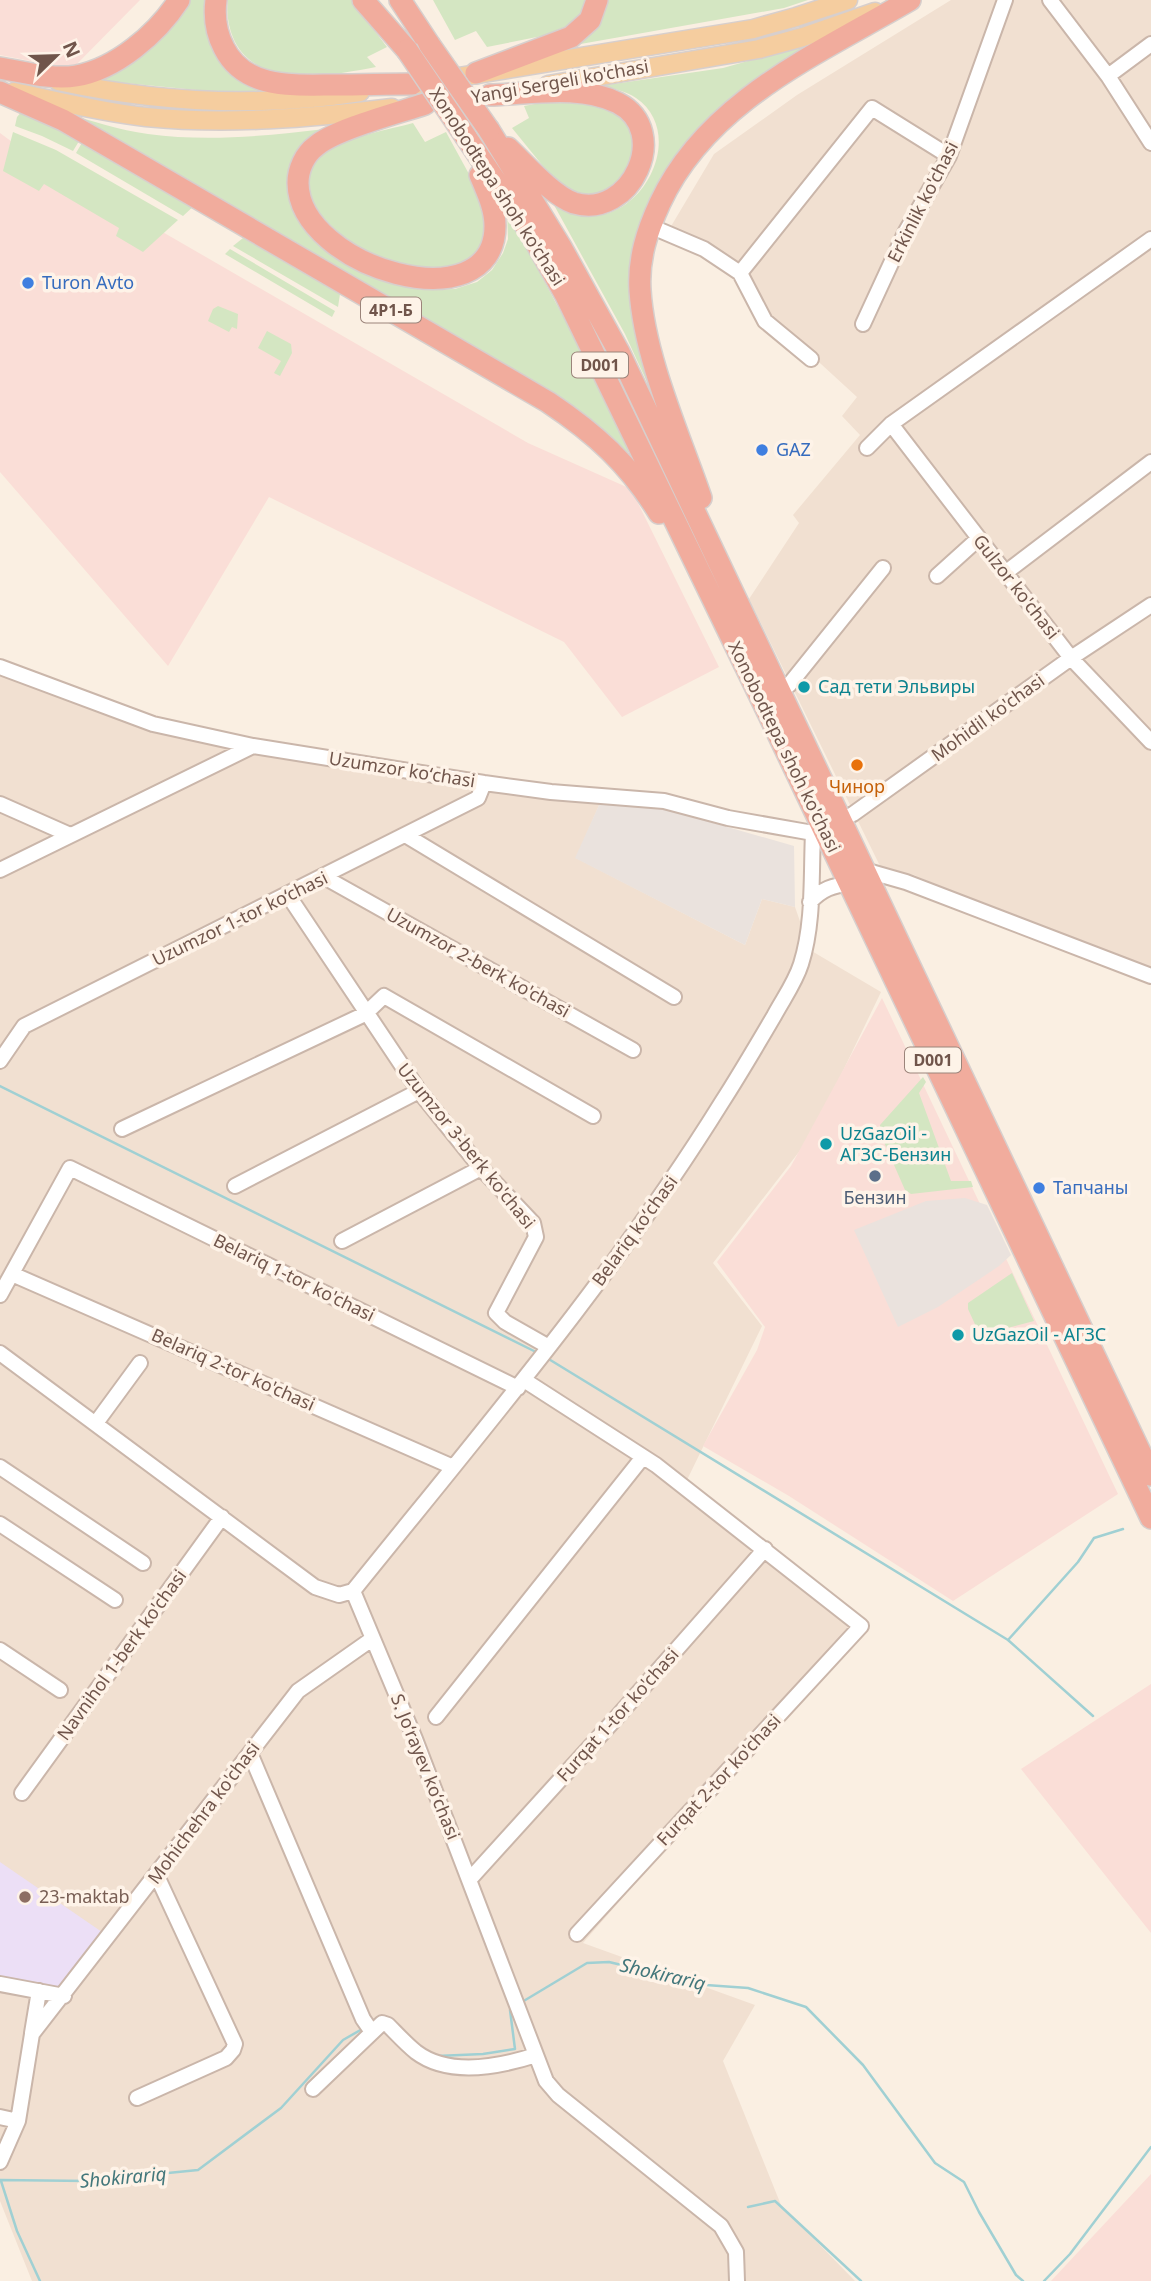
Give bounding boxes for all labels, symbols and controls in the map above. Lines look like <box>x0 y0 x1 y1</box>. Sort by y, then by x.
north arrow <box>21 21 91 91</box>
text: N <box>57 37 87 62</box>
street label: Yangi Sergeli ko'chasi <box>469 54 650 108</box>
street label: Xonobodtepa shoh ko'chasi <box>425 83 571 290</box>
street label: Erkinlik ko'chasi <box>881 137 963 266</box>
place label: Turon Avto <box>42 270 134 294</box>
marker: Turon Avto <box>20 275 36 291</box>
road number: 4Р1-Б <box>361 298 421 322</box>
road number: D001 <box>572 352 628 378</box>
place label: GAZ <box>776 437 811 461</box>
marker: GAZ <box>754 442 770 458</box>
street label: Gulzor ko'chasi <box>968 529 1065 644</box>
street label: Xonobodtepa shoh ko'chasi <box>723 637 847 856</box>
street label: Mohidil ko'chasi <box>926 668 1049 766</box>
place label: Сад тети Эльвиры <box>818 674 975 698</box>
marker: Сад тети Эльвиры <box>796 679 812 695</box>
street label: Uzumzor koʻchasi <box>327 746 477 792</box>
marker: Чинор <box>849 757 865 773</box>
place label: Чинор <box>829 774 885 798</box>
street label: Uzumzor 1-tor ko‘chasi <box>148 865 331 971</box>
street label: Uzumzor 2-berk ko'chasi <box>382 902 575 1023</box>
road number: D001 <box>905 1048 961 1072</box>
street label: Uzumzor 3-berk ko'chasi <box>392 1058 541 1233</box>
place label: UzGazOil - АГЗС-Бензин <box>840 1121 951 1166</box>
marker: UzGazOil - АГЗС-Бензин <box>818 1136 834 1152</box>
marker: Бензин <box>867 1168 883 1184</box>
street label: Belariq koʻchasi <box>586 1170 682 1291</box>
place label: Тапчаны <box>1053 1175 1129 1199</box>
marker: Тапчаны <box>1031 1180 1047 1196</box>
place label: Бензин <box>843 1185 907 1209</box>
street label: Belariq 1-tor ko'chasi <box>210 1228 379 1327</box>
street label: Belariq 2-tor ko'chasi <box>148 1322 319 1416</box>
place label: UzGazOil - АГЗС <box>972 1322 1106 1346</box>
marker: UzGazOil - АГЗС <box>950 1327 966 1343</box>
street label: Navnihol 1-berk ko'chasi <box>51 1564 191 1745</box>
street label: Furqat 1-tor ko'chasi <box>551 1642 684 1786</box>
street label: S. Joʻrayev koʻchasi <box>386 1690 466 1843</box>
street label: Furqat 2-tor ko'chasi <box>651 1708 786 1850</box>
street label: Mohichehra ko'chasi <box>142 1736 265 1888</box>
place label: 23-maktab <box>39 1884 130 1908</box>
marker: 23-maktab <box>17 1889 33 1905</box>
water label: Shokirariq <box>618 1952 708 1996</box>
water label: Shokirariq <box>79 2160 167 2194</box>

